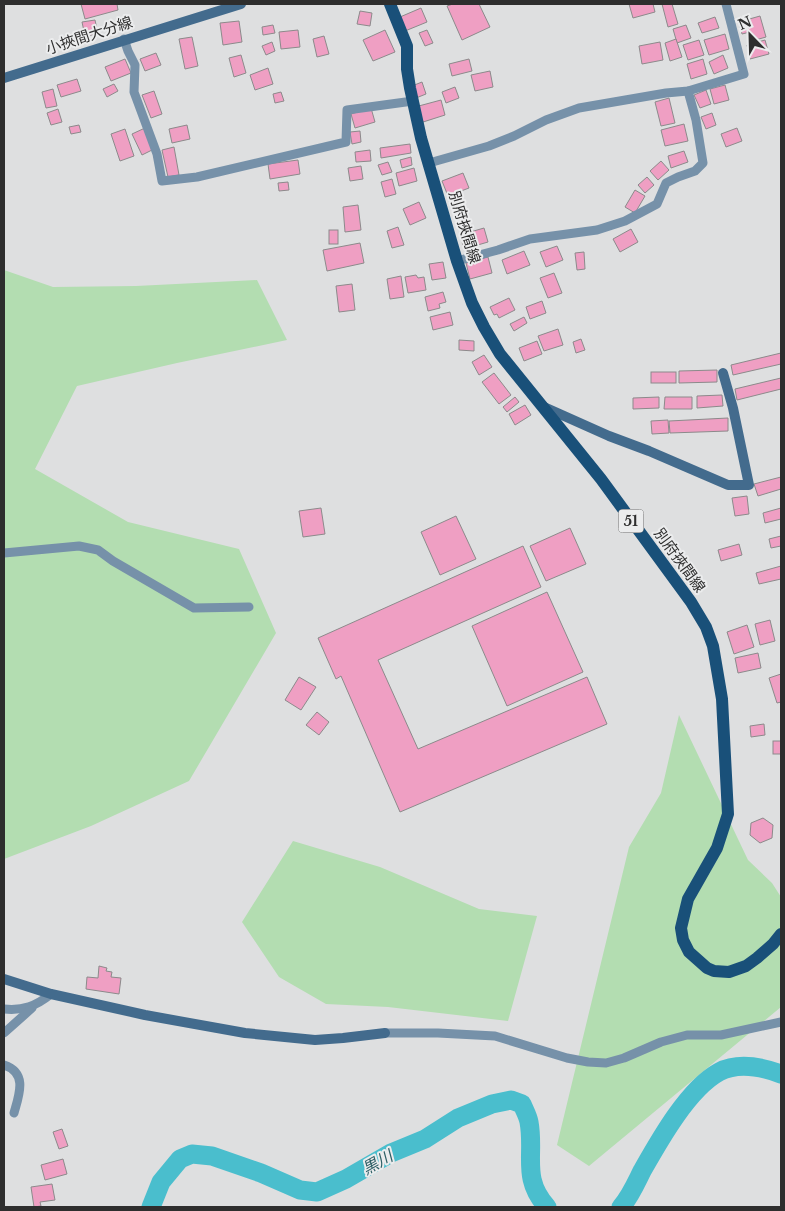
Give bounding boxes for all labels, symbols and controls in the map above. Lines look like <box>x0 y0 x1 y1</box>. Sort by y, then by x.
north arrow <box>725 10 775 60</box>
street label: 小挾間大分線 <box>43 12 135 58</box>
text: N <box>735 12 754 34</box>
street label: 別府挾間線 <box>445 188 485 266</box>
road number: 51 <box>618 510 644 532</box>
street label: 別府挾間線 <box>650 524 710 596</box>
water label: 黒川 <box>358 1145 398 1179</box>

